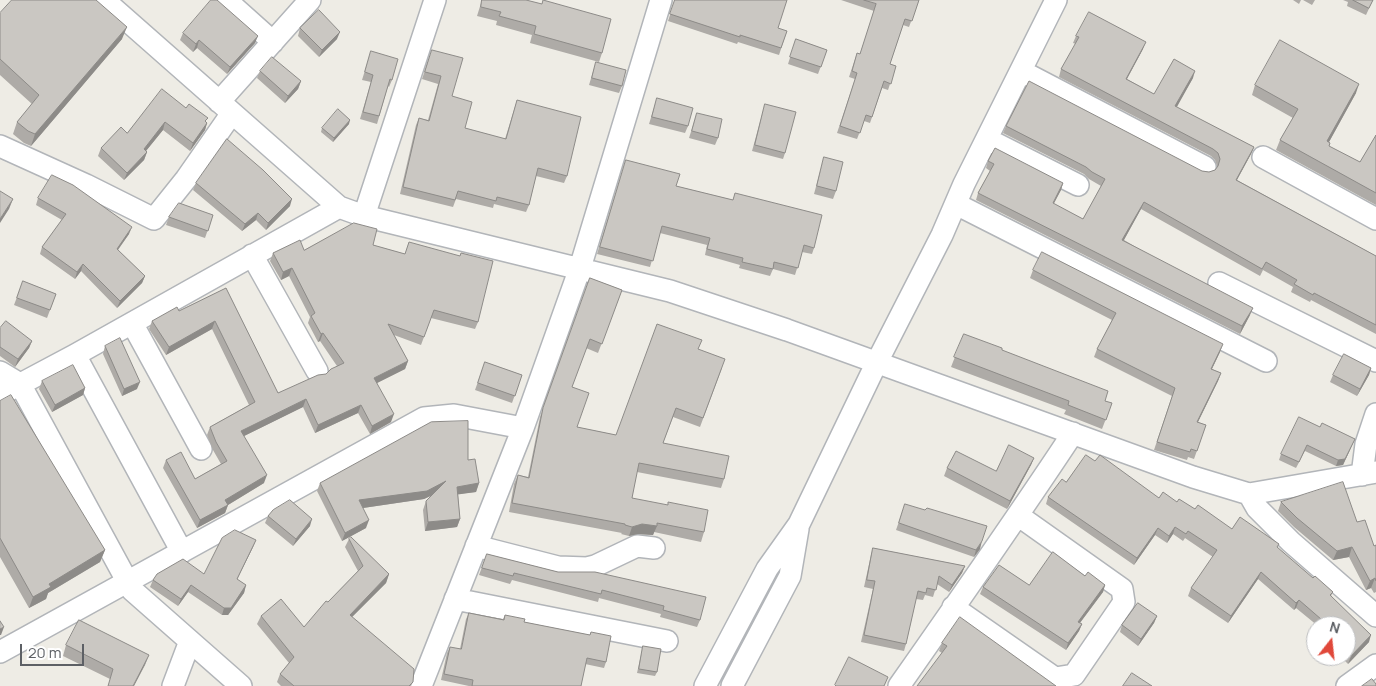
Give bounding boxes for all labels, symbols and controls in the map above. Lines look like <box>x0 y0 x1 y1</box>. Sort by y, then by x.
north arrow <box>1306 616 1356 666</box>
text: N <box>1328 617 1342 638</box>
scale bar <box>22 634 86 666</box>
text: 20 m <box>28 642 61 663</box>

